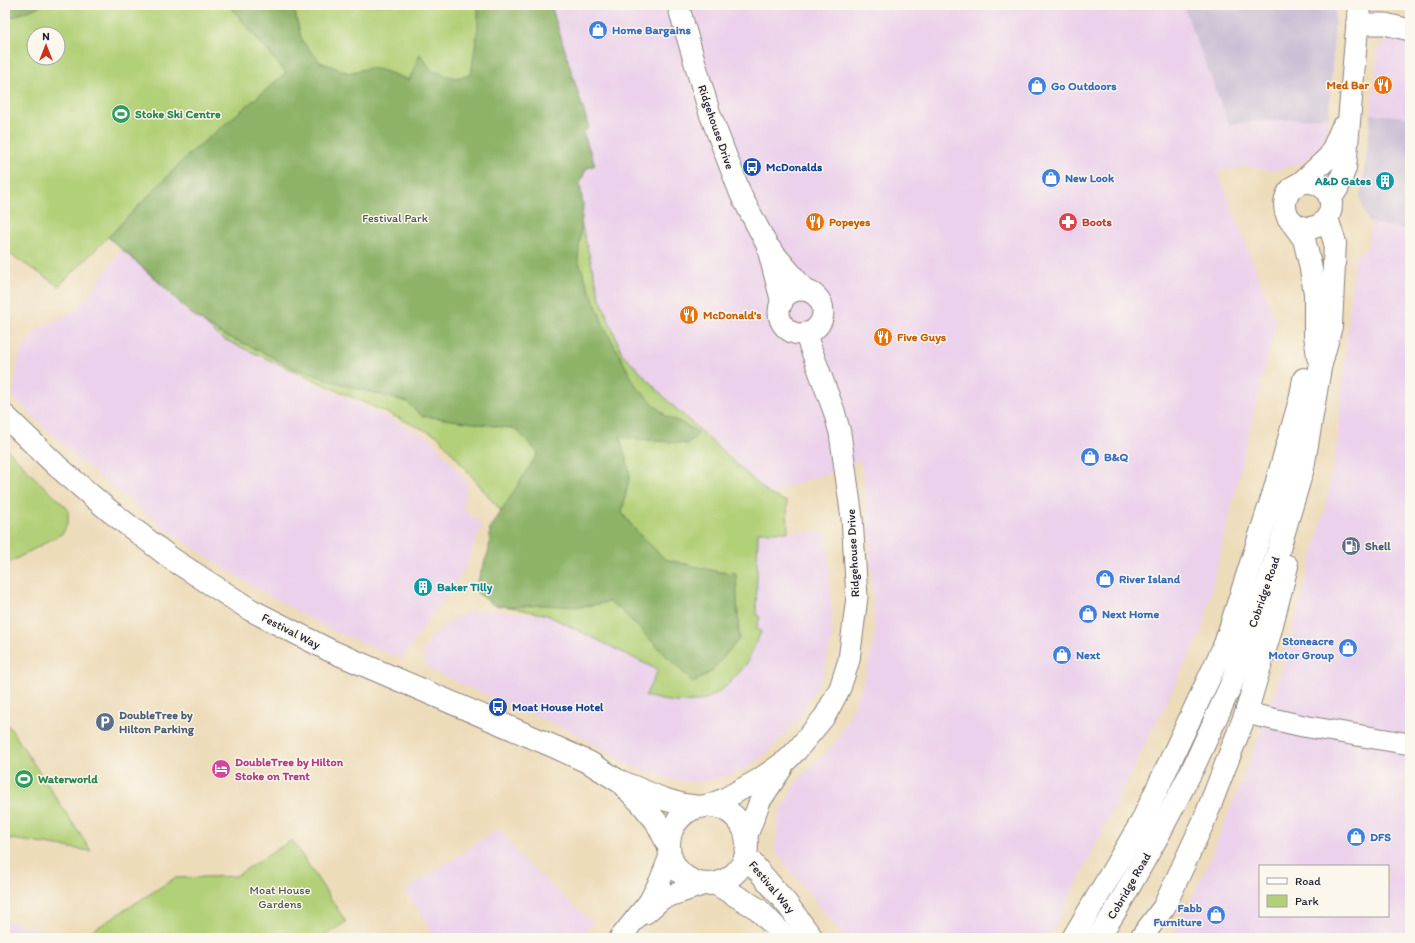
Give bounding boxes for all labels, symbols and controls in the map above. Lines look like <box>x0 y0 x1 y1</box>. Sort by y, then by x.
shop icon: Home Bargains <box>587 19 609 41</box>
place label: Home Bargains <box>612 23 692 38</box>
north arrow <box>26 26 66 66</box>
text: N <box>42 30 50 43</box>
restaurant icon: Med Bar <box>1372 74 1394 96</box>
shop icon: Go Outdoors <box>1026 75 1048 97</box>
place label: Med Bar <box>1327 78 1369 92</box>
place label: Go Outdoors <box>1051 79 1117 93</box>
street label: Ridgehouse Drive <box>695 83 737 171</box>
sports icon: Stoke Ski Centre <box>110 103 132 125</box>
place label: Stoke Ski Centre <box>135 107 221 121</box>
bus stop icon: McDonalds <box>741 156 763 178</box>
place label: McDonalds <box>766 160 823 174</box>
shop icon: New Look <box>1040 167 1062 189</box>
building icon: A&D Gates <box>1374 170 1396 192</box>
place label: New Look <box>1065 171 1115 185</box>
place label: A&D Gates <box>1314 174 1372 188</box>
park label: Festival Park <box>362 211 429 225</box>
restaurant icon: Popeyes <box>804 211 826 233</box>
pharmacy icon: Boots <box>1057 211 1079 233</box>
place label: Popeyes <box>829 215 871 230</box>
place label: Boots <box>1082 215 1113 229</box>
restaurant icon: McDonald's <box>678 304 700 326</box>
place label: McDonald's <box>703 308 762 322</box>
restaurant icon: Five Guys <box>872 326 894 348</box>
place label: Five Guys <box>897 330 947 345</box>
shop icon: B&Q <box>1079 446 1101 468</box>
place label: B&Q <box>1104 450 1129 464</box>
street label: Ridgehouse Drive <box>844 508 862 598</box>
fuel station icon: Shell <box>1340 535 1362 557</box>
place label: Shell <box>1365 539 1391 553</box>
street label: Cobridge Road <box>1245 554 1283 630</box>
shop icon: River Island <box>1094 568 1116 590</box>
place label: River Island <box>1119 572 1181 586</box>
building icon: Baker Tilly <box>412 576 434 598</box>
place label: Baker Tilly <box>437 580 493 595</box>
shop icon: Next Home <box>1077 603 1099 625</box>
place label: Next Home <box>1102 607 1159 621</box>
street label: Festival Way <box>259 610 323 652</box>
place label: Stoneacre Motor Group <box>1269 634 1335 663</box>
shop icon: Stoneacre Motor Group <box>1337 637 1359 659</box>
shop icon: Next <box>1051 644 1073 666</box>
place label: Next <box>1076 648 1101 662</box>
bus stop icon: Moat House Hotel <box>487 696 509 718</box>
place label: Moat House Hotel <box>512 700 604 714</box>
place label: DoubleTree by Hilton Parking <box>119 708 195 737</box>
parking icon: DoubleTree by Hilton Parking <box>94 711 116 733</box>
place label: DoubleTree by Hilton Stoke on Trent <box>235 755 344 783</box>
hotel icon: DoubleTree by Hilton Stoke on Trent <box>210 758 232 780</box>
sports icon: Waterworld <box>13 768 35 790</box>
place label: Waterworld <box>38 772 98 786</box>
shop icon: DFS <box>1345 826 1367 848</box>
place label: DFS <box>1370 830 1391 844</box>
street label: Cobridge Road <box>1104 850 1154 922</box>
street label: Festival Way <box>746 858 798 916</box>
legend <box>1259 865 1389 917</box>
text: Road <box>1295 874 1321 888</box>
park label: Moat House Gardens <box>250 883 311 911</box>
text: Park <box>1295 894 1319 908</box>
place label: Fabb Furniture <box>1153 901 1202 929</box>
shop icon: Fabb Furniture <box>1205 904 1227 926</box>

